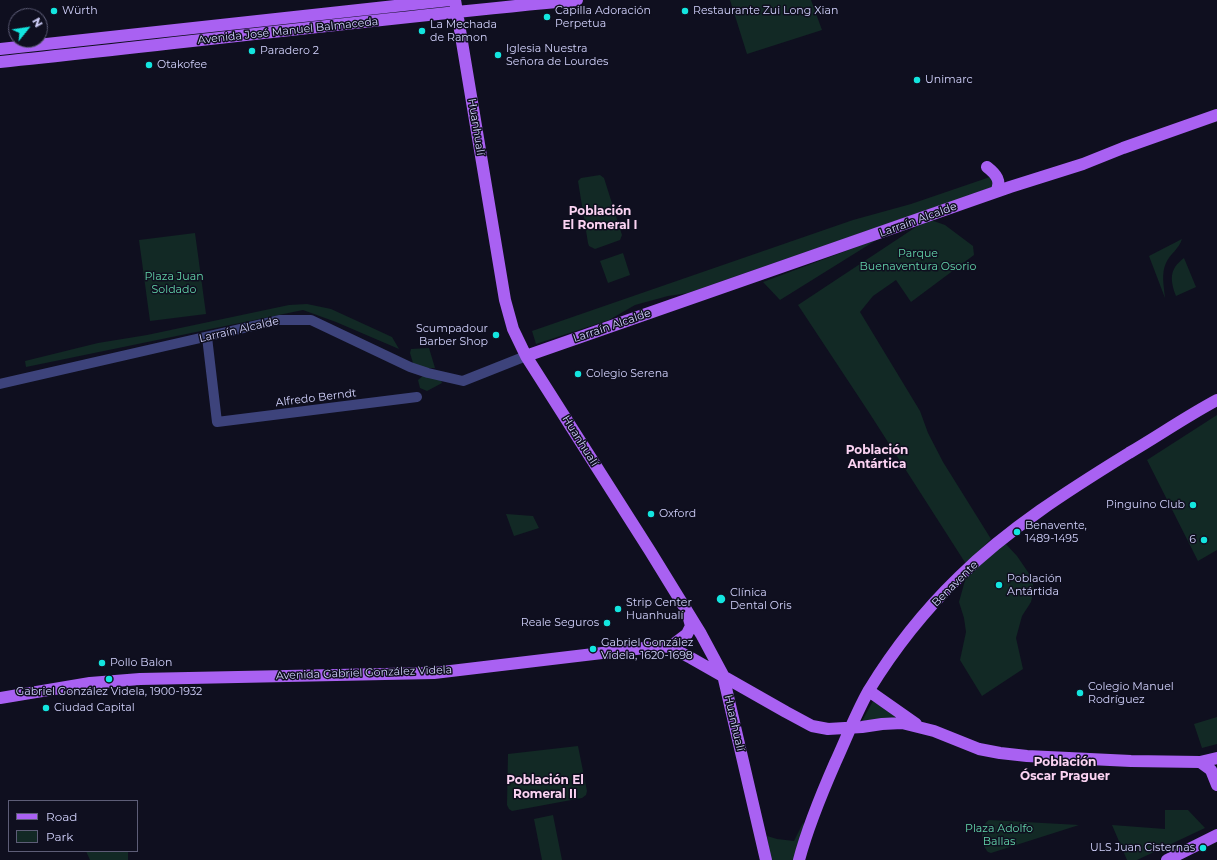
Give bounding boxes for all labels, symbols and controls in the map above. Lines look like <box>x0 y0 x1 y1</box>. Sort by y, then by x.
place label: Würth <box>62 4 98 18</box>
place label: Capilla Adoración Perpetua <box>555 4 651 30</box>
place label: Restaurante Zui Long Xian <box>693 4 838 18</box>
marker: Würth <box>49 6 59 16</box>
marker: Restaurante Zui Long Xian <box>680 6 690 16</box>
north arrow <box>8 8 48 48</box>
marker: Capilla Adoración Perpetua <box>542 12 552 22</box>
text: N <box>29 15 46 30</box>
street label: Avenida José Manuel Balmaceda <box>197 15 379 47</box>
place label: La Mechada de Ramon <box>430 18 497 44</box>
marker: La Mechada de Ramon <box>417 26 427 36</box>
place label: Iglesia Nuestra Señora de Lourdes <box>506 42 608 68</box>
place label: Paradero 2 <box>260 44 319 58</box>
marker: Paradero 2 <box>247 46 257 56</box>
marker: Iglesia Nuestra Señora de Lourdes <box>493 50 503 60</box>
place label: Otakofee <box>157 58 207 72</box>
marker: Otakofee <box>144 60 154 70</box>
place label: Unimarc <box>925 73 973 87</box>
marker: Unimarc <box>912 75 922 85</box>
street label: Huanhualí <box>465 98 487 156</box>
street label: Larraín Alcalde <box>877 200 959 240</box>
district label: Población El Romeral I <box>563 204 637 232</box>
park label: Parque Buenaventura Osorio <box>860 247 976 273</box>
park label: Plaza Juan Soldado <box>144 270 204 296</box>
street label: Larraín Alcalde <box>571 306 653 346</box>
street label: Larraín Alcalde <box>198 314 280 346</box>
place label: Scumpadour Barber Shop <box>416 322 488 348</box>
marker: Scumpadour Barber Shop <box>491 330 501 340</box>
place label: Colegio Serena <box>586 367 669 381</box>
marker: Colegio Serena <box>573 369 583 379</box>
street label: Alfredo Berndt <box>275 386 357 410</box>
street label: Huanhualí <box>559 413 601 469</box>
district label: Población Antártica <box>846 443 908 471</box>
place label: Pinguino Club <box>1106 498 1185 512</box>
marker: Pinguino Club <box>1188 500 1198 510</box>
place label: Oxford <box>659 507 696 521</box>
marker: Oxford <box>646 509 656 519</box>
place label: Benavente, 1489-1495 <box>1025 519 1087 545</box>
marker: Benavente, 1489-1495 <box>1012 527 1022 537</box>
place label: 6 <box>1189 533 1196 547</box>
marker: 6 <box>1199 535 1209 545</box>
street label: Benavente <box>929 558 981 610</box>
place label: Población Antártida <box>1007 572 1062 598</box>
marker: Población Antártida <box>994 580 1004 590</box>
place label: Clínica Dental Oris <box>730 586 792 612</box>
marker: Clínica Dental Oris <box>715 593 727 605</box>
place label: Strip Center Huanhualí <box>626 596 692 622</box>
marker: Strip Center Huanhualí <box>613 604 623 614</box>
place label: Reale Seguros <box>521 616 599 630</box>
marker: Reale Seguros <box>602 618 612 628</box>
place label: Gabriel González Videla, 1620-1698 <box>601 636 693 662</box>
marker: Gabriel González Videla, 1620-1698 <box>588 644 598 654</box>
place label: Pollo Balon <box>110 656 172 670</box>
marker: Pollo Balon <box>97 658 107 668</box>
street label: Avenida Gabriel González Videla <box>276 663 452 683</box>
marker: Gabriel González Videla, 1900-1932 <box>104 674 114 684</box>
place label: Colegio Manuel Rodríguez <box>1088 680 1174 706</box>
place label: Gabriel González Videla, 1900-1932 <box>16 685 202 699</box>
marker: Colegio Manuel Rodríguez <box>1075 688 1085 698</box>
street label: Huanhualí <box>721 694 747 752</box>
place label: Ciudad Capital <box>54 701 135 715</box>
marker: Ciudad Capital <box>41 703 51 713</box>
district label: Población Óscar Praguer <box>1020 755 1110 783</box>
district label: Población El Romeral II <box>506 773 584 801</box>
legend <box>8 800 138 852</box>
text: Road <box>46 809 77 824</box>
park label: Plaza Adolfo Ballas <box>965 822 1033 848</box>
text: Park <box>46 829 73 844</box>
place label: ULS Juan Cisternas <box>1090 841 1195 855</box>
marker: ULS Juan Cisternas <box>1198 843 1208 853</box>

